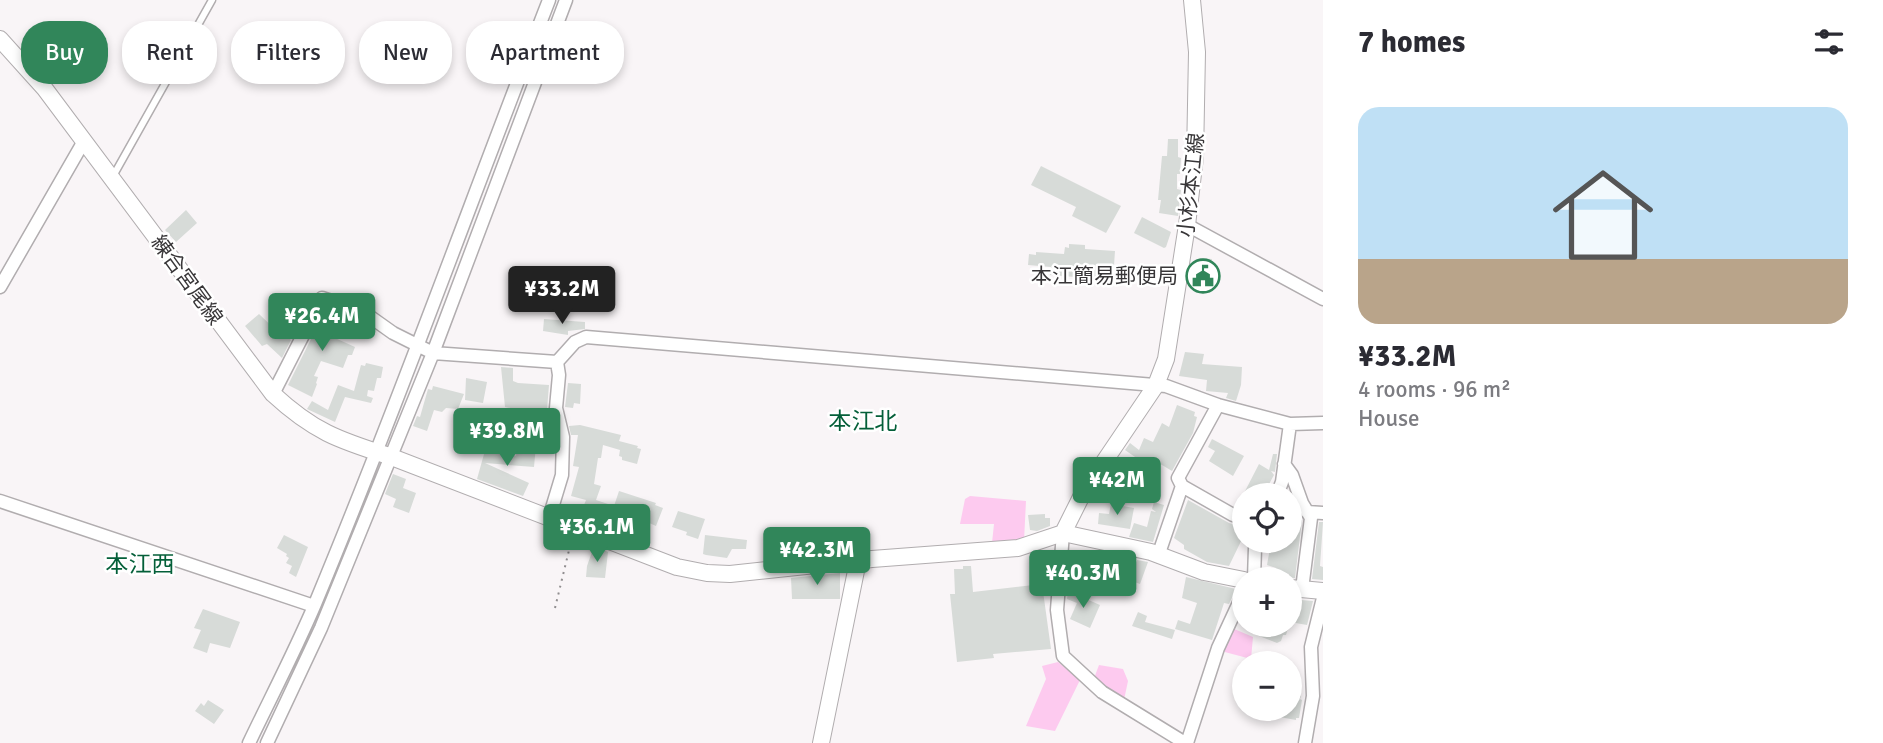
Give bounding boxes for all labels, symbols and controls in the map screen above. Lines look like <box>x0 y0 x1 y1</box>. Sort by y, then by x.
chip: Buy <box>21 21 108 84</box>
chip: Rent <box>122 21 217 84</box>
chip: Filters <box>231 21 345 84</box>
chip: New <box>359 21 452 84</box>
chip: Apartment <box>466 21 624 84</box>
icon: filters <box>1810 23 1848 61</box>
text: 7 homes <box>1358 24 1465 61</box>
street label: 小杉本江線 <box>1173 131 1209 239</box>
icon: home <box>1540 152 1666 278</box>
street label: 練合宮尾線 <box>146 230 228 330</box>
public building icon: 本江簡易郵便局 <box>1184 257 1222 295</box>
place label: 本江簡易郵便局 <box>1031 263 1178 289</box>
pin: ¥33.2M <box>505 266 619 326</box>
text: ¥33.2M <box>524 274 600 303</box>
pin: ¥26.4M <box>265 294 379 353</box>
text: ¥26.4M <box>284 301 360 330</box>
text: ¥33.2M <box>1358 338 1456 375</box>
text: 4 rooms · 96 m² <box>1358 375 1511 404</box>
text: House <box>1358 404 1420 433</box>
district label: 本江北 <box>829 407 898 436</box>
pin: ¥39.8M <box>450 408 564 468</box>
text: ¥39.8M <box>469 416 545 445</box>
pin: ¥42M <box>1076 458 1158 517</box>
text: ¥42M <box>1089 465 1145 494</box>
map controls <box>1232 483 1302 721</box>
button: locate <box>1232 483 1302 553</box>
pin: ¥36.1M <box>540 504 654 564</box>
text: ¥36.1M <box>559 512 635 541</box>
pin: ¥42.3M <box>760 528 874 587</box>
text: ¥42.3M <box>779 535 855 564</box>
district label: 本江西 <box>106 550 175 579</box>
pin: ¥40.3M <box>1026 550 1140 610</box>
text: ¥40.3M <box>1045 558 1121 587</box>
button: + <box>1232 567 1302 637</box>
button: − <box>1232 651 1302 721</box>

